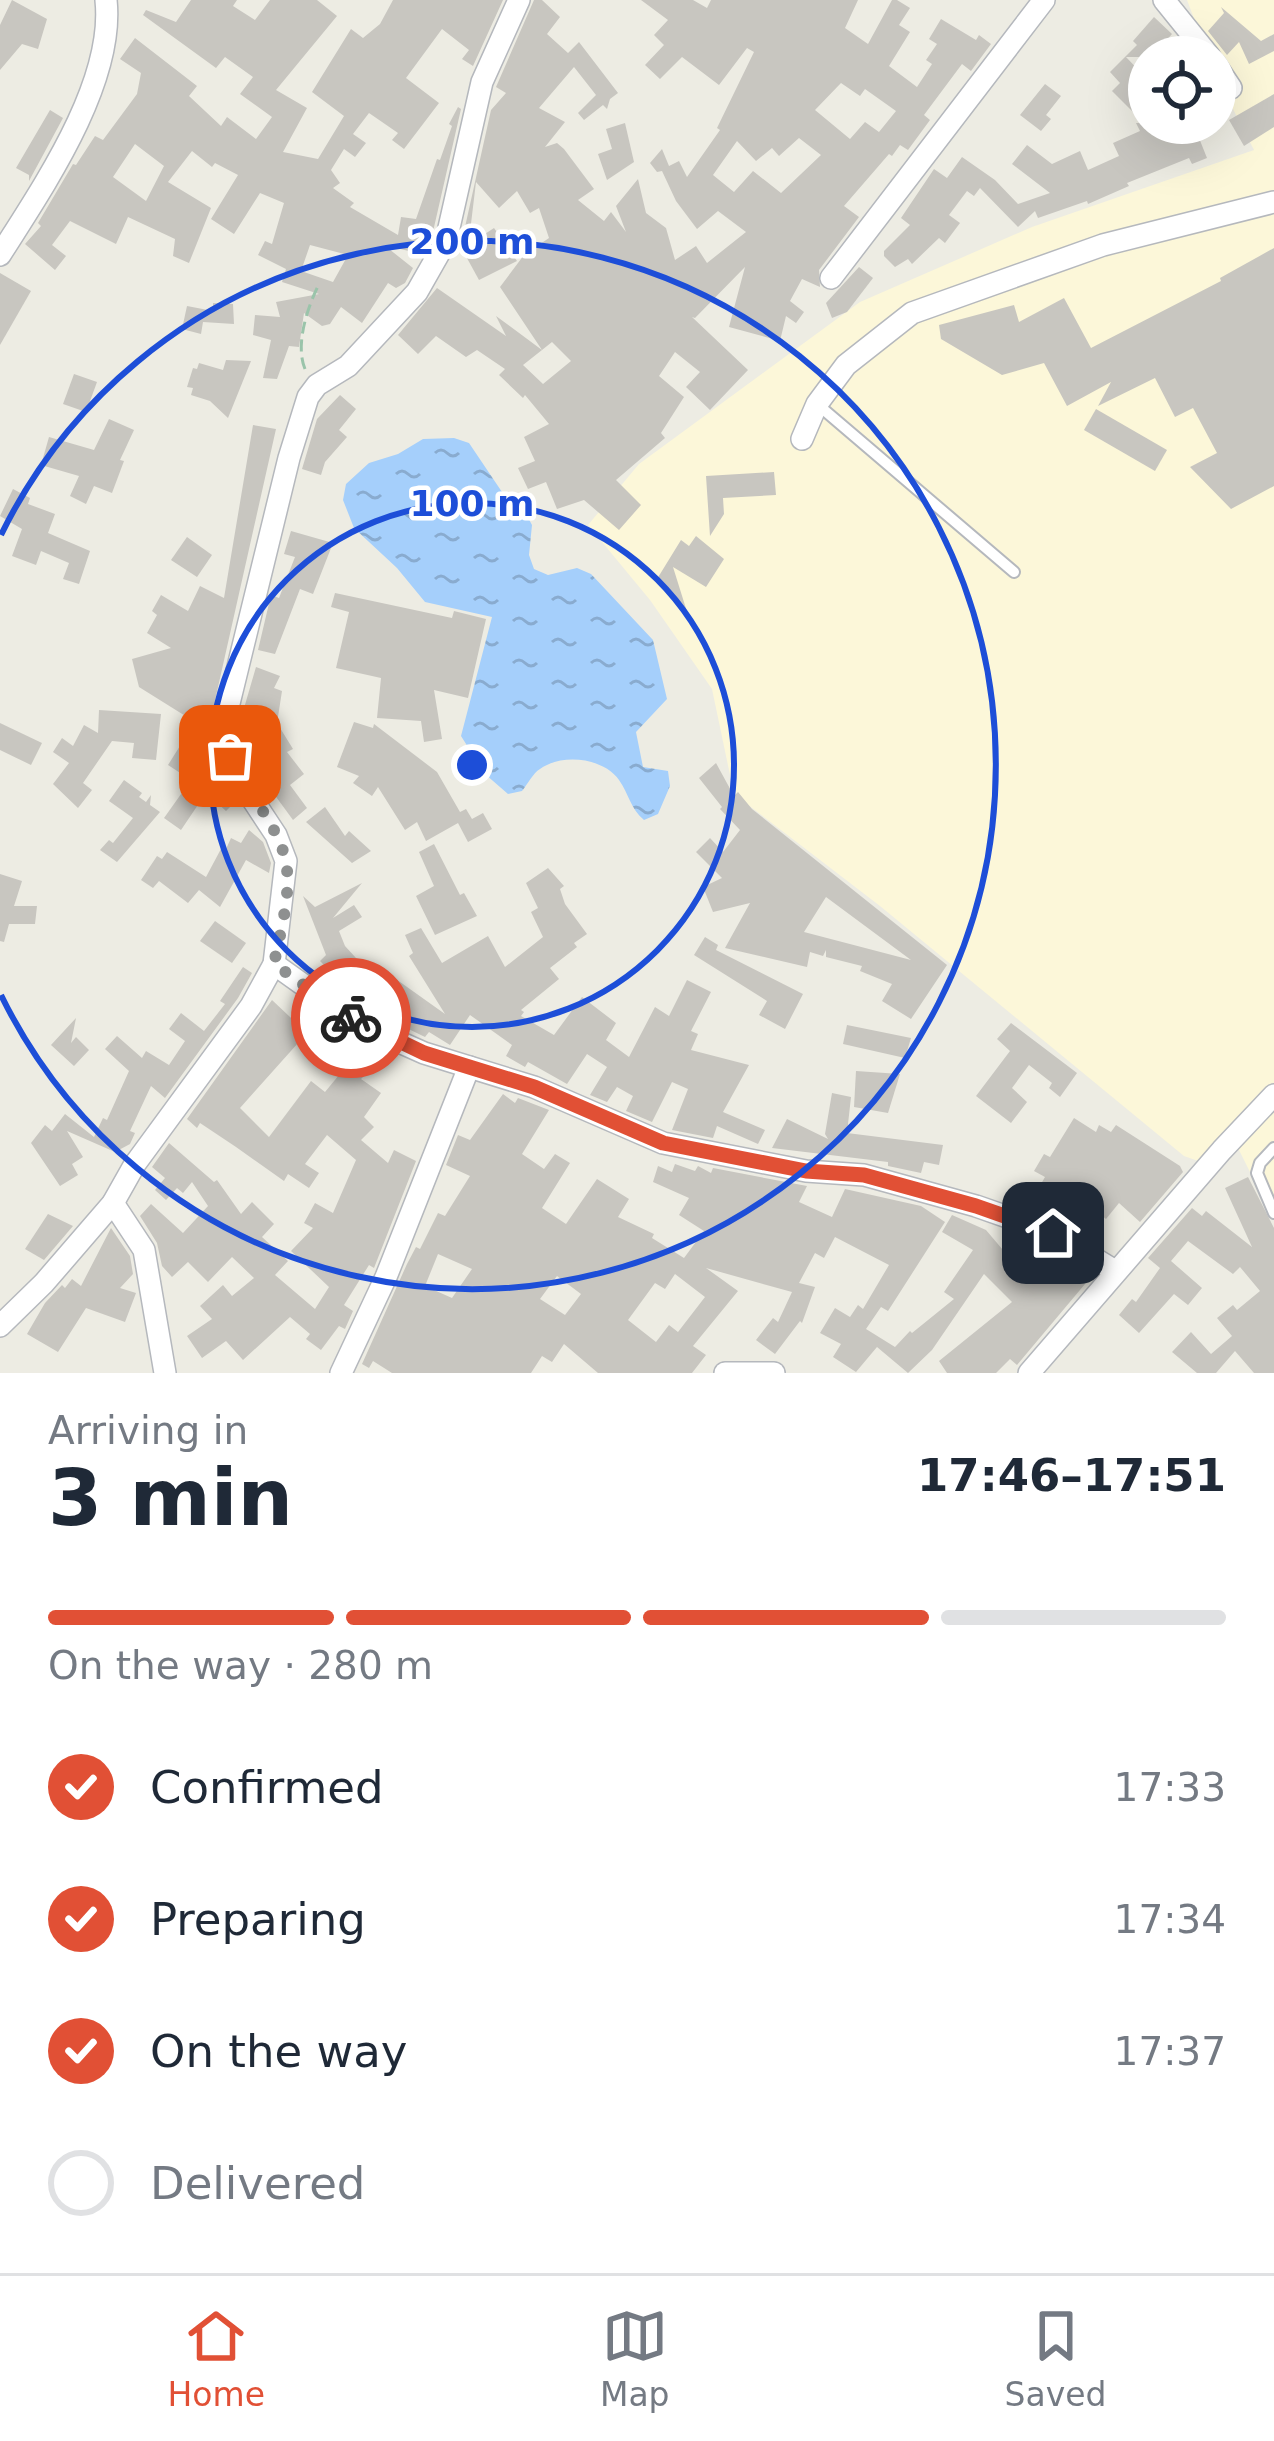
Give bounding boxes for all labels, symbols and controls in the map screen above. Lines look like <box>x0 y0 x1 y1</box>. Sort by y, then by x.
map controls <box>1128 36 1236 144</box>
button: locate <box>1128 36 1236 144</box>
text: 200 m <box>409 221 535 262</box>
text: 100 m <box>409 483 535 524</box>
pin <box>179 705 281 807</box>
icon: bag <box>197 723 263 789</box>
centre of rings <box>451 744 493 786</box>
courier <box>291 958 411 1078</box>
icon: bike <box>318 985 384 1051</box>
pin <box>1002 1182 1104 1284</box>
icon: home <box>1020 1200 1086 1266</box>
text: Arriving in <box>48 1408 248 1453</box>
text: 17:46–17:51 <box>917 1449 1226 1502</box>
text: 3 min <box>48 1453 293 1543</box>
text: On the way · 280 m <box>48 1643 433 1688</box>
icon: check <box>48 1754 114 1820</box>
text: Confirmed <box>150 1761 384 1814</box>
text: 17:33 <box>1114 1765 1226 1810</box>
icon: check <box>48 1886 114 1952</box>
text: Preparing <box>150 1893 366 1946</box>
text: 17:34 <box>1114 1897 1226 1942</box>
icon: check <box>48 2018 114 2084</box>
text: On the way <box>150 2025 407 2078</box>
text: 17:37 <box>1114 2029 1226 2074</box>
text: Delivered <box>150 2157 365 2210</box>
tab: Home <box>167 2303 265 2414</box>
tab: Map <box>600 2303 670 2414</box>
tab: Saved <box>1005 2303 1106 2414</box>

